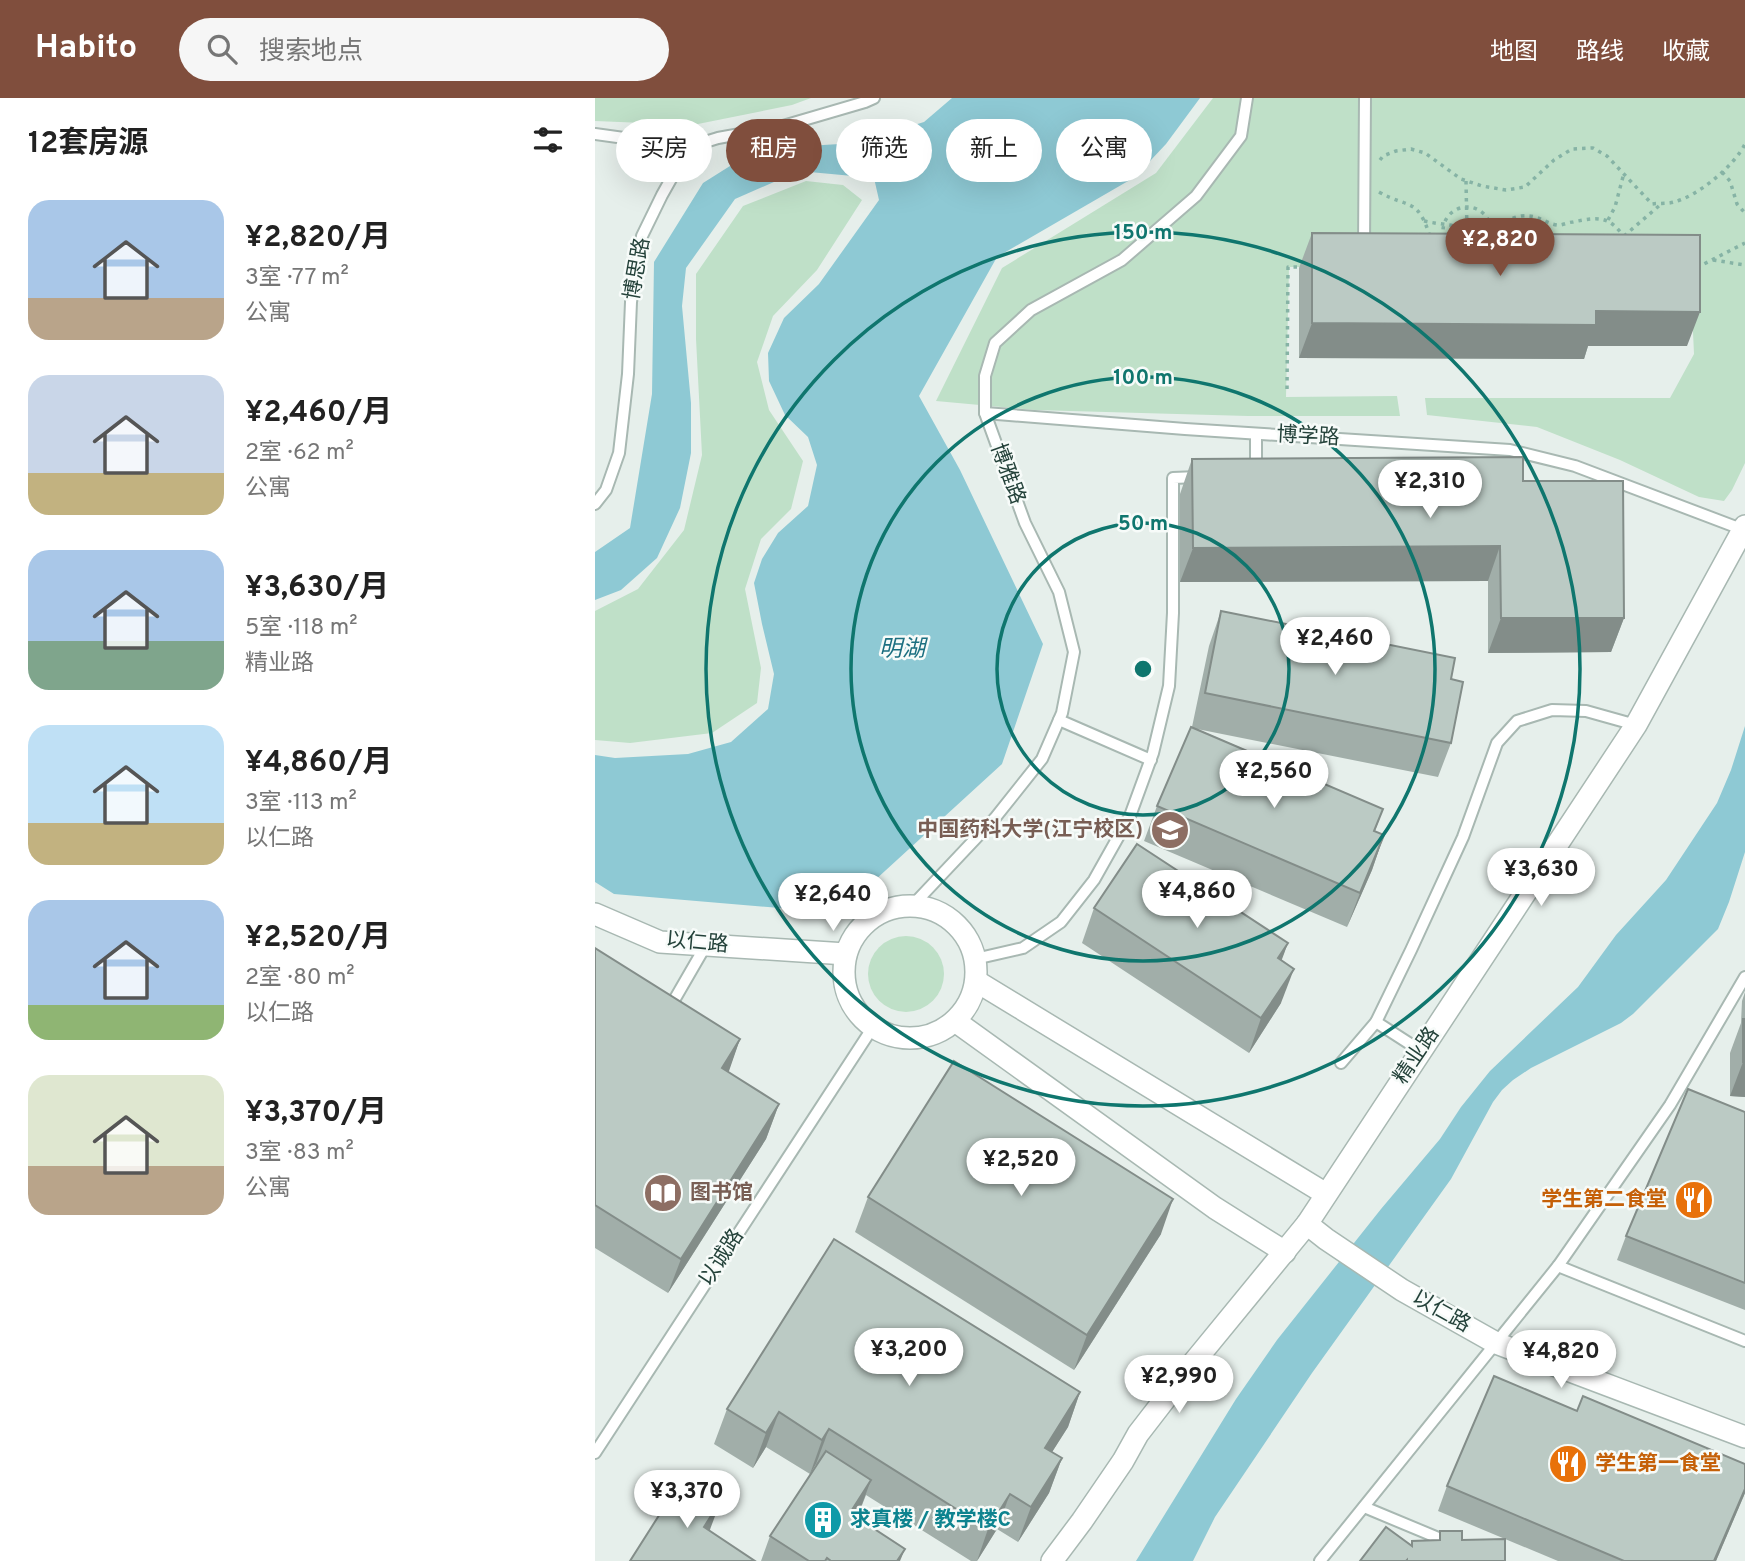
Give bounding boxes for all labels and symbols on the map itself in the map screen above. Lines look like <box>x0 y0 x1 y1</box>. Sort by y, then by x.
pin: ¥2,820 <box>1443 218 1557 278</box>
text: 150 m <box>1114 220 1172 247</box>
street label: 博思路 <box>619 236 657 302</box>
text: 100 m <box>1113 365 1173 392</box>
street label: 博学路 <box>1276 422 1340 452</box>
street label: 博雅路 <box>984 440 1030 508</box>
pin: ¥2,310 <box>1373 460 1487 520</box>
text: 50 m <box>1118 511 1168 538</box>
pin: ¥2,460 <box>1278 618 1392 677</box>
water label: 明湖 <box>879 636 928 665</box>
centre of rings <box>1131 657 1155 681</box>
pin: ¥2,560 <box>1217 750 1331 810</box>
school or university icon: 中国药科大学(江宁校区) <box>1149 809 1191 851</box>
place label: 中国药科大学(江宁校区) <box>917 817 1143 844</box>
pin: ¥3,630 <box>1484 848 1598 908</box>
pin: ¥4,860 <box>1140 870 1254 930</box>
pin: ¥2,640 <box>776 874 890 933</box>
street label: 以仁路 <box>664 927 730 959</box>
street label: 精业路 <box>1388 1022 1446 1090</box>
pin: ¥2,520 <box>964 1138 1078 1198</box>
library icon: 图书馆 <box>642 1172 684 1214</box>
restaurant icon: 学生第二食堂 <box>1673 1179 1715 1221</box>
place label: 图书馆 <box>690 1180 753 1207</box>
place label: 学生第二食堂 <box>1541 1187 1667 1214</box>
street label: 以诚路 <box>694 1224 750 1292</box>
street label: 以仁路 <box>1407 1285 1475 1339</box>
pin: ¥3,200 <box>852 1328 966 1388</box>
pin: ¥4,820 <box>1504 1330 1618 1390</box>
pin: ¥2,990 <box>1122 1356 1236 1415</box>
restaurant icon: 学生第一食堂 <box>1547 1443 1589 1485</box>
place label: 学生第一食堂 <box>1595 1451 1721 1478</box>
pin: ¥3,370 <box>630 1470 744 1530</box>
building icon: 求真楼 / 教学楼C <box>802 1499 844 1541</box>
place label: 求真楼 / 教学楼C <box>850 1507 1011 1534</box>

